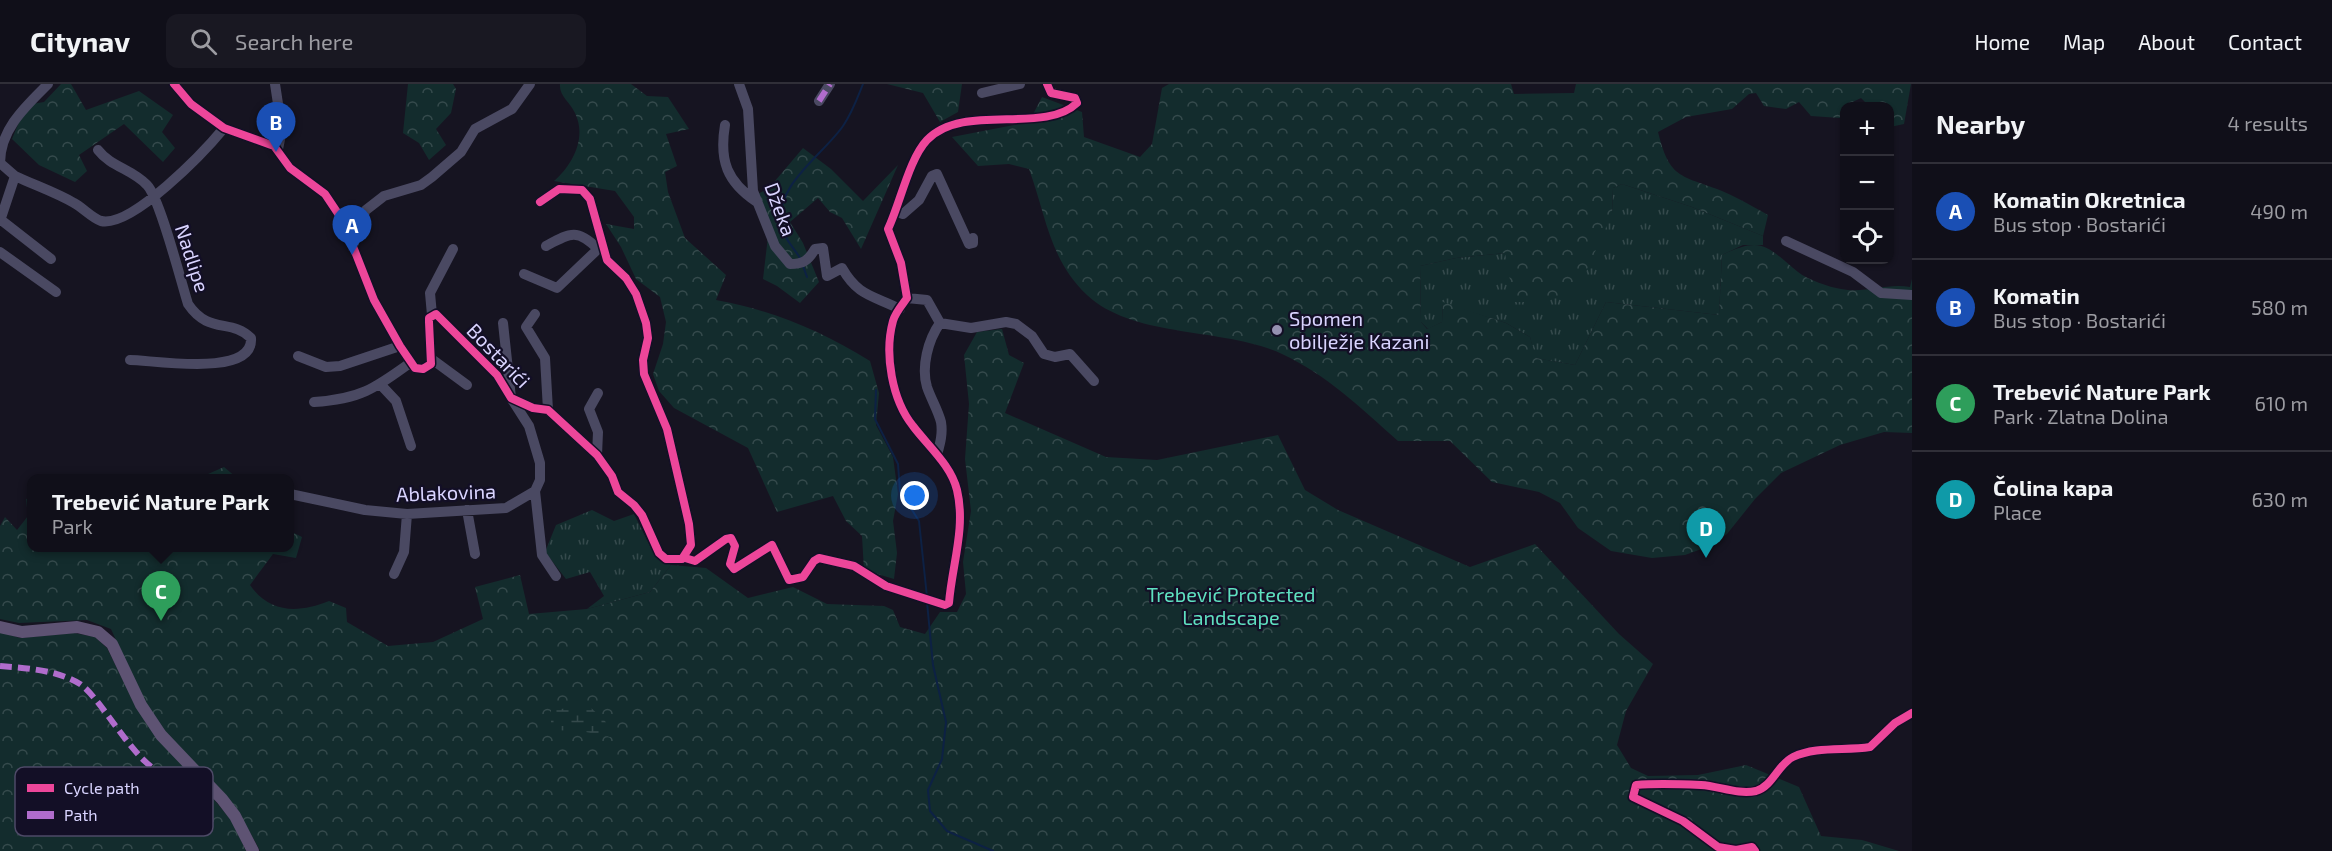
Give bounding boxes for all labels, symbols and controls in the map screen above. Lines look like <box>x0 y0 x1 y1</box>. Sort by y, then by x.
search box <box>166 14 586 68</box>
text: Citynav <box>30 24 130 58</box>
icon: search <box>187 25 220 58</box>
text: Search here <box>235 28 353 54</box>
text: Home <box>1974 29 2030 54</box>
text: Map <box>2063 29 2105 54</box>
text: About <box>2138 29 2195 54</box>
text: Contact <box>2228 29 2302 54</box>
map controls <box>1840 102 1894 264</box>
button: + <box>1840 102 1894 156</box>
pin: B <box>256 103 296 152</box>
text: Nearby <box>1936 108 2025 139</box>
text: 4 results <box>2228 111 2308 135</box>
button: − <box>1840 156 1894 210</box>
street label: Džeka <box>760 179 802 239</box>
text: Komatin Okretnica <box>1993 186 2186 212</box>
text: A <box>1949 199 1962 223</box>
text: 490 m <box>2250 199 2308 223</box>
pin: A <box>332 206 372 255</box>
button: locate <box>1840 210 1894 264</box>
text: Bus stop · Bostarići <box>1993 212 2166 236</box>
street label: Nadlipe <box>171 221 215 295</box>
text: Komatin <box>1993 282 2080 308</box>
text: B <box>1949 295 1962 319</box>
text: 580 m <box>2251 295 2308 319</box>
place label: Spomen obilježje Kazani <box>1289 306 1429 353</box>
text: Bus stop · Bostarići <box>1993 308 2166 332</box>
street label: Bostarići <box>462 318 536 392</box>
marker: Spomen obilježje Kazani <box>1270 323 1284 337</box>
text: Trebević Nature Park <box>1993 378 2211 404</box>
text: C <box>1950 391 1961 415</box>
text: 610 m <box>2255 391 2308 415</box>
text: Park · Zlatna Dolina <box>1993 404 2168 428</box>
popup <box>27 474 294 552</box>
text: Čolina kapa <box>1993 474 2113 500</box>
street label: Ablakovina <box>396 478 496 506</box>
your location <box>900 481 929 510</box>
text: D <box>1949 487 1962 511</box>
text: 630 m <box>2251 487 2308 511</box>
text: Trebević Nature Park <box>52 488 269 514</box>
text: Place <box>1993 500 2042 524</box>
pin: D <box>1686 508 1726 558</box>
text: Park <box>52 514 93 538</box>
pin: C <box>142 572 180 621</box>
park label: Trebević Protected Landscape <box>1147 582 1316 629</box>
legend <box>15 767 213 836</box>
text: Cycle path <box>64 778 140 797</box>
text: Path <box>64 805 98 824</box>

